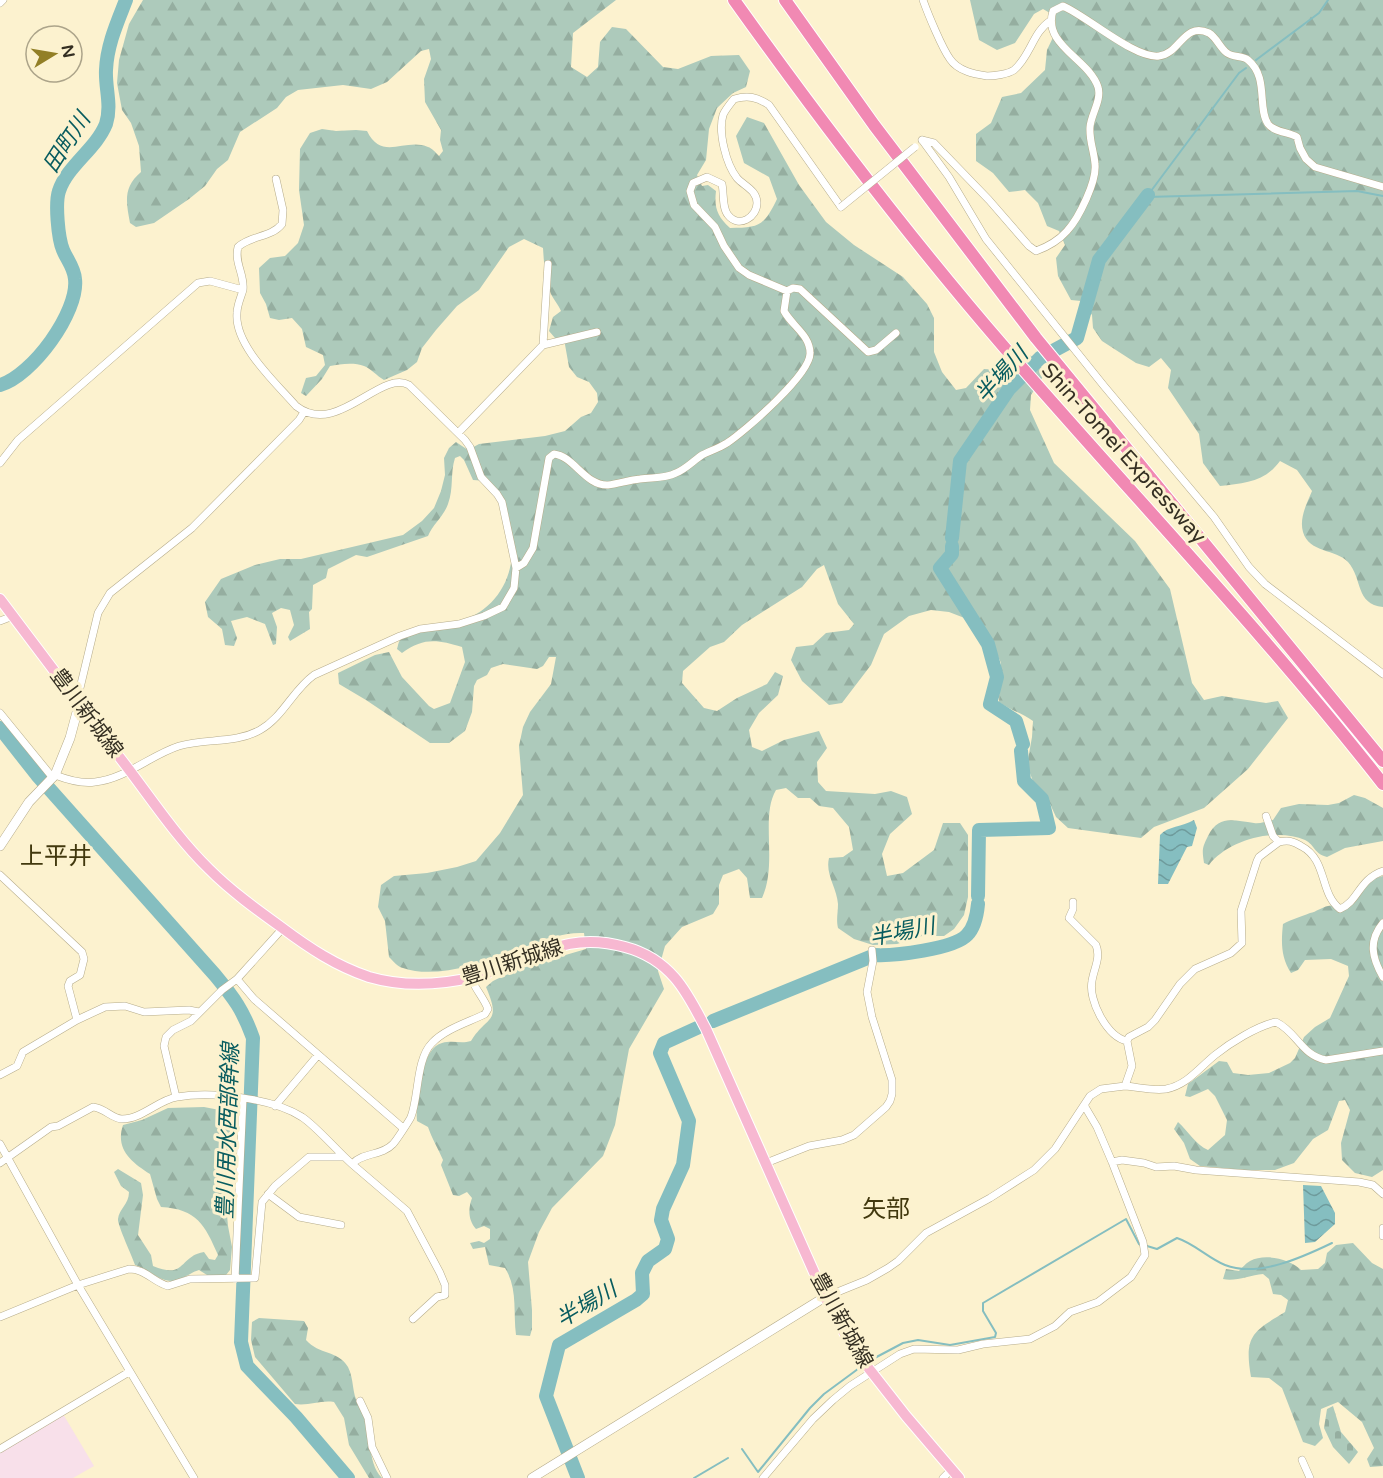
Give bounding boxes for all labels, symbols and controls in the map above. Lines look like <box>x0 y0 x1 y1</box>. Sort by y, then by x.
north arrow <box>24 24 84 84</box>
text: N <box>57 43 79 60</box>
water label: 田町川 <box>38 106 97 177</box>
water label: 半場川 <box>970 340 1035 408</box>
street label: Shin-Tomei Expressway <box>1036 358 1211 549</box>
street label: 豊川新城線 <box>45 664 128 763</box>
district label: 上平井 <box>20 842 92 871</box>
water label: 半場川 <box>867 913 939 951</box>
street label: 豊川新城線 <box>458 934 566 991</box>
water label: 豊川用水西部幹線 <box>212 1040 244 1219</box>
district label: 矢部 <box>862 1195 910 1224</box>
street label: 豊川新城線 <box>805 1268 878 1372</box>
water label: 半場川 <box>552 1276 623 1333</box>

